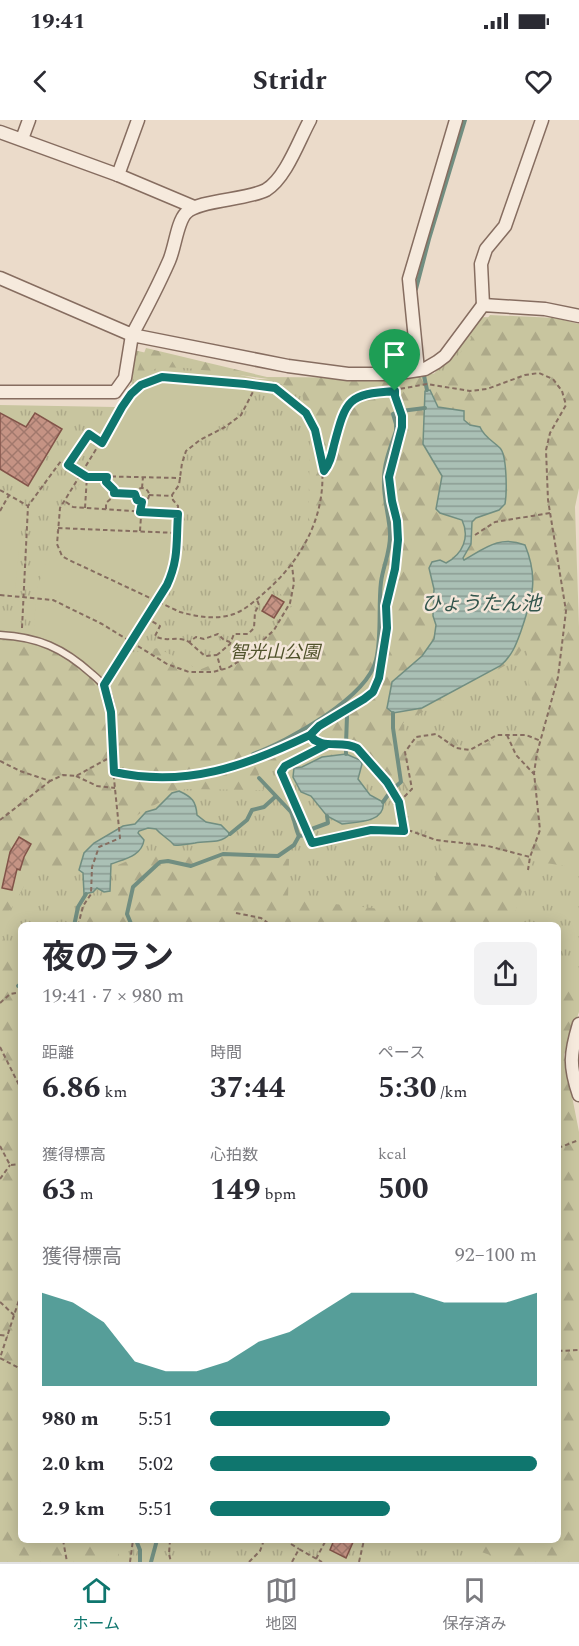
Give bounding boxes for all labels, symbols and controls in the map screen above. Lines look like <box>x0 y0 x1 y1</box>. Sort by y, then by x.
text: 19:41 <box>30 5 85 38</box>
text: Stridr <box>253 60 326 102</box>
icon: back <box>24 65 57 98</box>
icon: heart <box>522 65 555 98</box>
pin <box>369 329 420 391</box>
icon: arrive <box>378 338 411 371</box>
water label: ひょうたん池 <box>421 589 543 619</box>
park label: 智光山公園 <box>230 639 323 666</box>
text: 夜のラン <box>42 933 174 983</box>
button: share <box>474 942 537 1005</box>
text: 19:41 · 7 × 980 m <box>42 981 184 1011</box>
text: 距離 <box>42 1041 74 1065</box>
text: 時間 <box>210 1041 242 1065</box>
text: ペース <box>378 1041 425 1065</box>
text: 6.86 <box>42 1065 101 1111</box>
text: 37:44 <box>210 1065 285 1111</box>
text: 5:30 <box>378 1065 437 1111</box>
text: km <box>101 1080 127 1104</box>
text: /km <box>437 1080 467 1104</box>
text: kcal <box>378 1142 407 1166</box>
text: 獲得標高 <box>42 1143 106 1167</box>
text: 心拍数 <box>210 1143 258 1167</box>
text: 500 <box>378 1166 429 1212</box>
text: 63 <box>42 1167 76 1213</box>
text: 149 <box>210 1167 261 1213</box>
text: m <box>76 1182 93 1206</box>
text: bpm <box>261 1182 296 1206</box>
text: 92–100 m <box>455 1240 537 1270</box>
text: 獲得標高 <box>42 1242 122 1272</box>
text: 980 m <box>42 1404 99 1434</box>
text: 5:51 <box>138 1404 173 1434</box>
text: 2.0 km <box>42 1449 105 1479</box>
text: 5:02 <box>138 1449 173 1479</box>
text: 2.9 km <box>42 1494 105 1524</box>
text: 5:51 <box>138 1494 173 1524</box>
tab: ホーム <box>72 1574 120 1636</box>
tab: 地図 <box>265 1574 298 1636</box>
tab: 保存済み <box>443 1574 507 1636</box>

